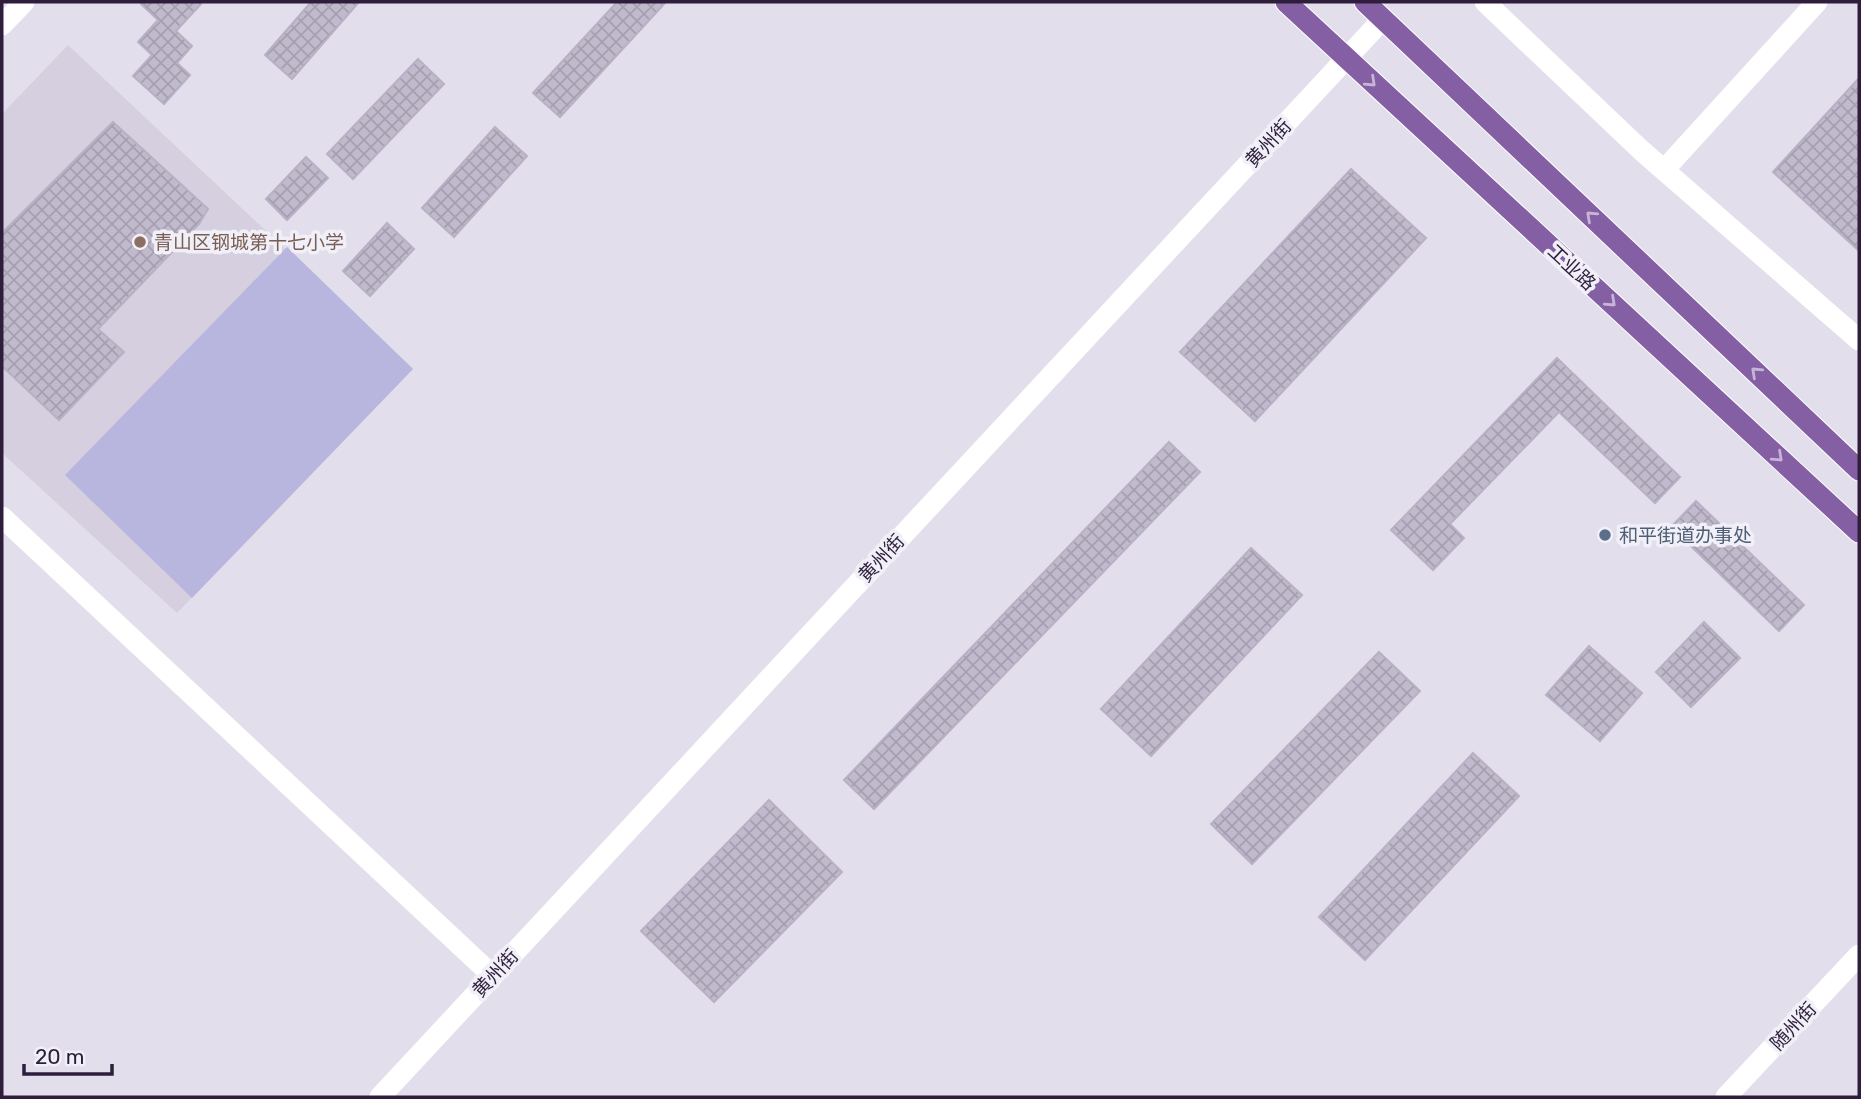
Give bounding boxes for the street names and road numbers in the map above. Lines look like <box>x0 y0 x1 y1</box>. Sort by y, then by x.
street label: 黄州街 <box>1241 115 1296 172</box>
street label: 工业路 <box>1543 240 1600 295</box>
street label: 黄州街 <box>854 530 909 587</box>
street label: 黄州街 <box>468 945 523 1002</box>
street label: 随州街 <box>1766 998 1821 1055</box>

